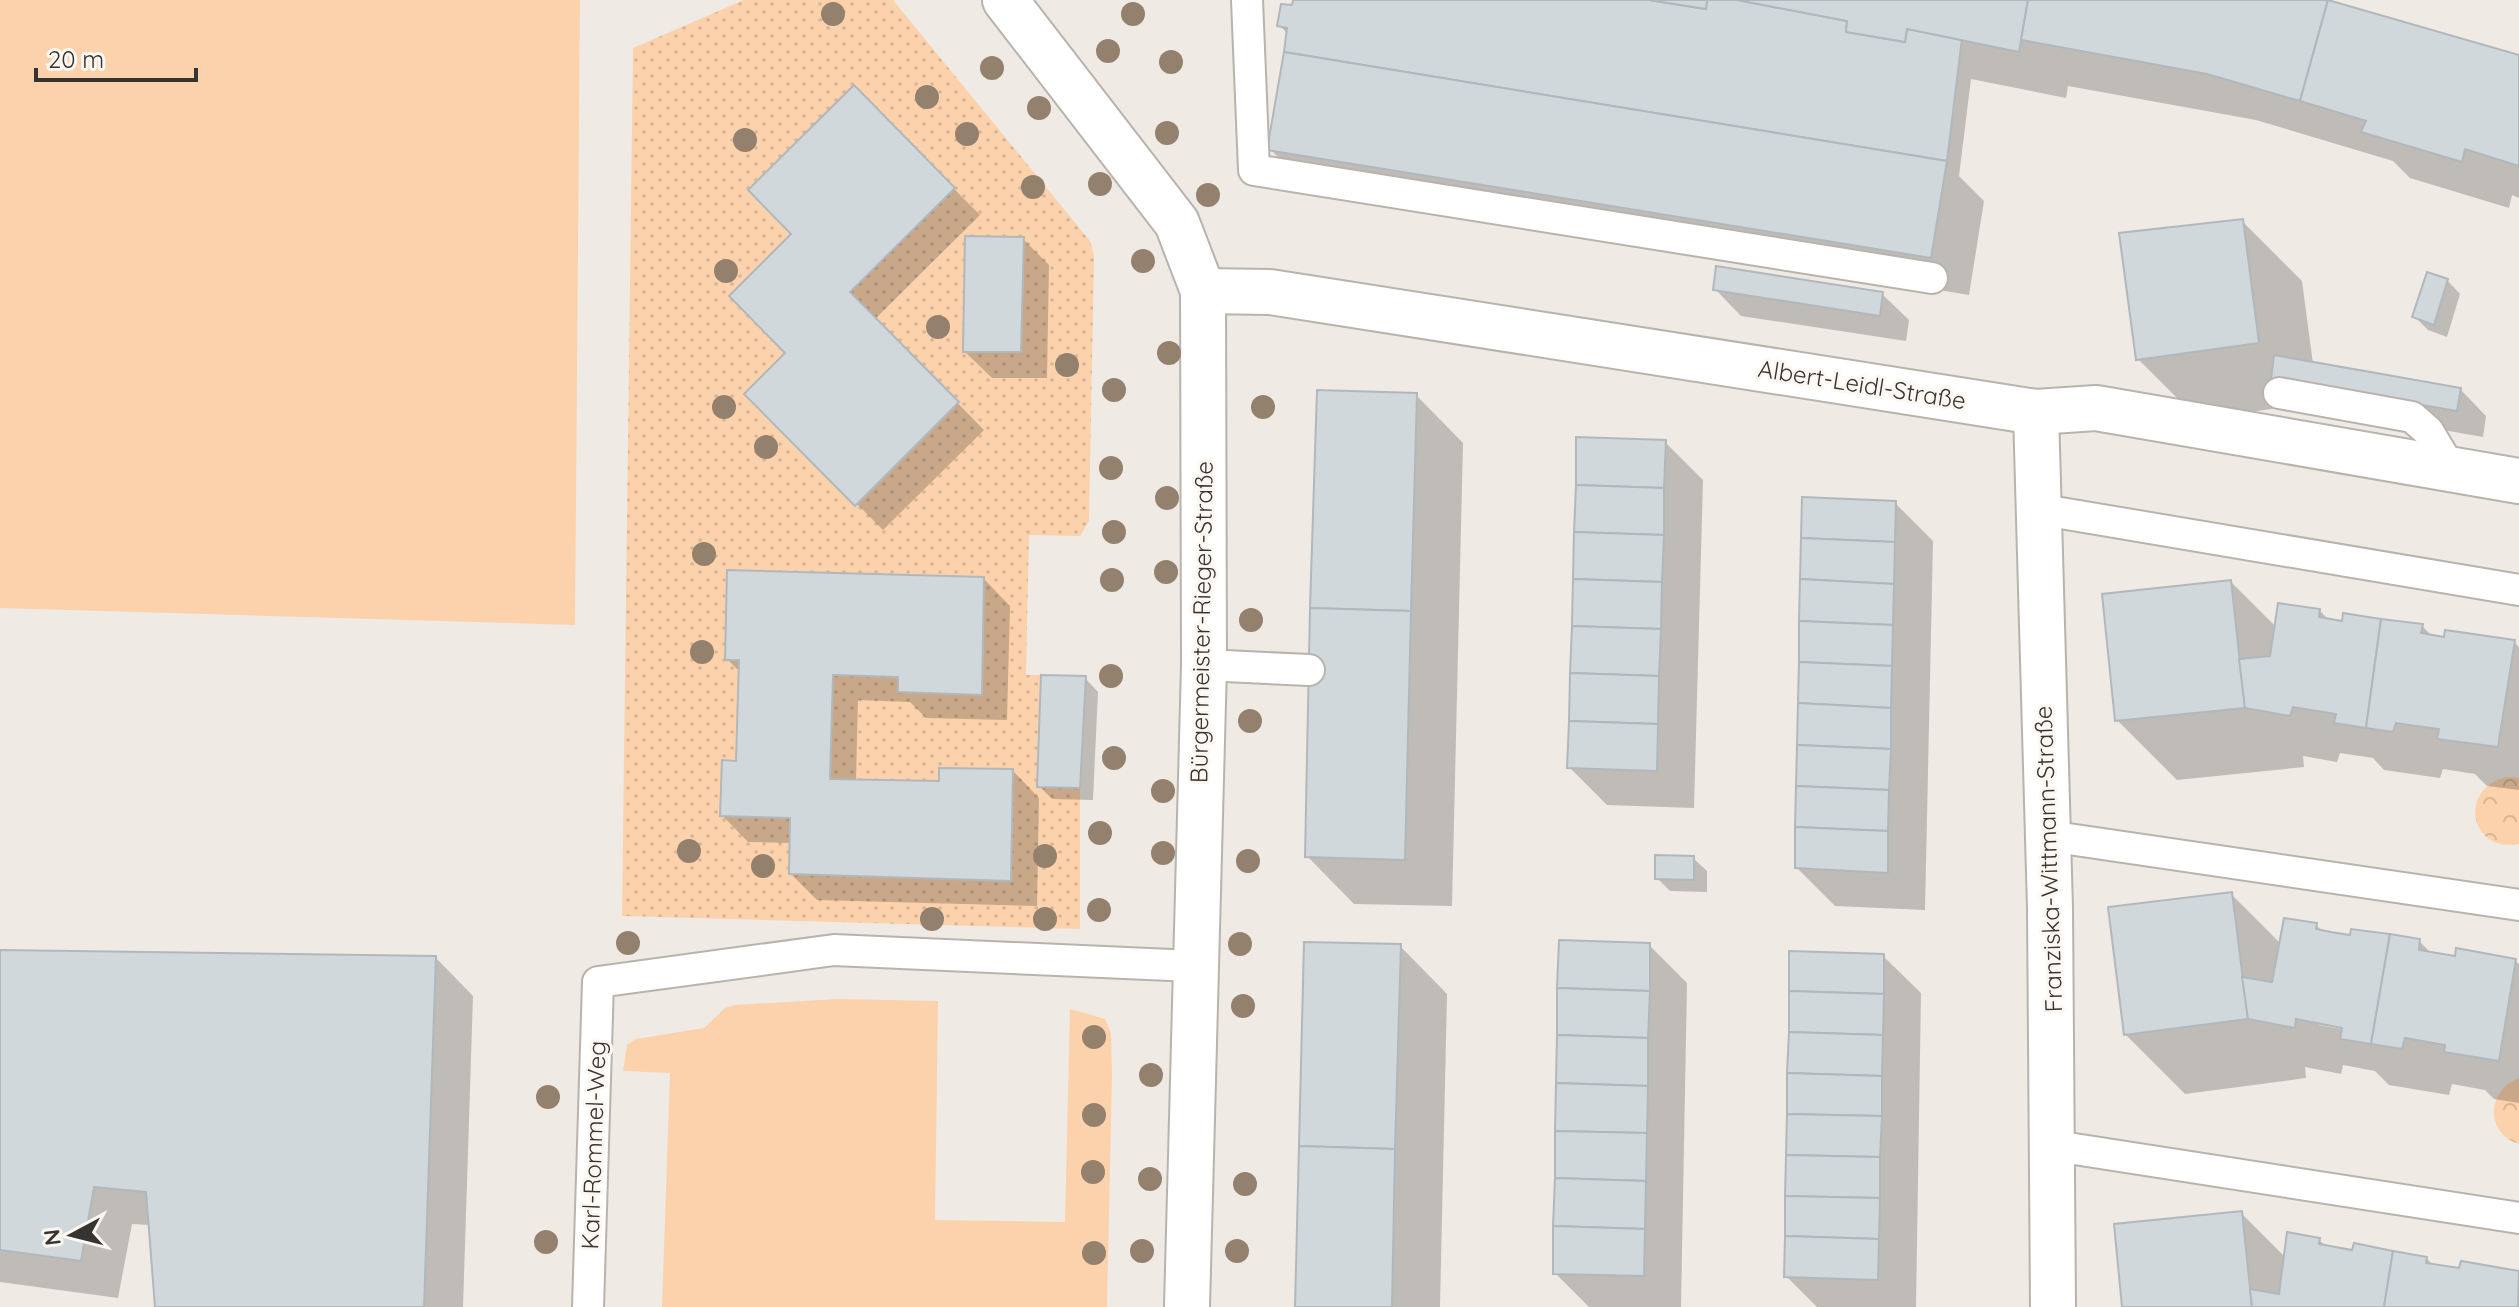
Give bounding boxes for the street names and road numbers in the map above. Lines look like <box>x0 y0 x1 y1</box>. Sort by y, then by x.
street label: Albert-Leidl-Straße <box>1756 353 1968 415</box>
street label: Bürgermeister-Rieger-Straße <box>1183 461 1219 783</box>
street label: Franziska-Wittmann-Straße <box>2028 705 2068 1013</box>
street label: Karl-Rommel-Weg <box>574 1040 612 1250</box>

